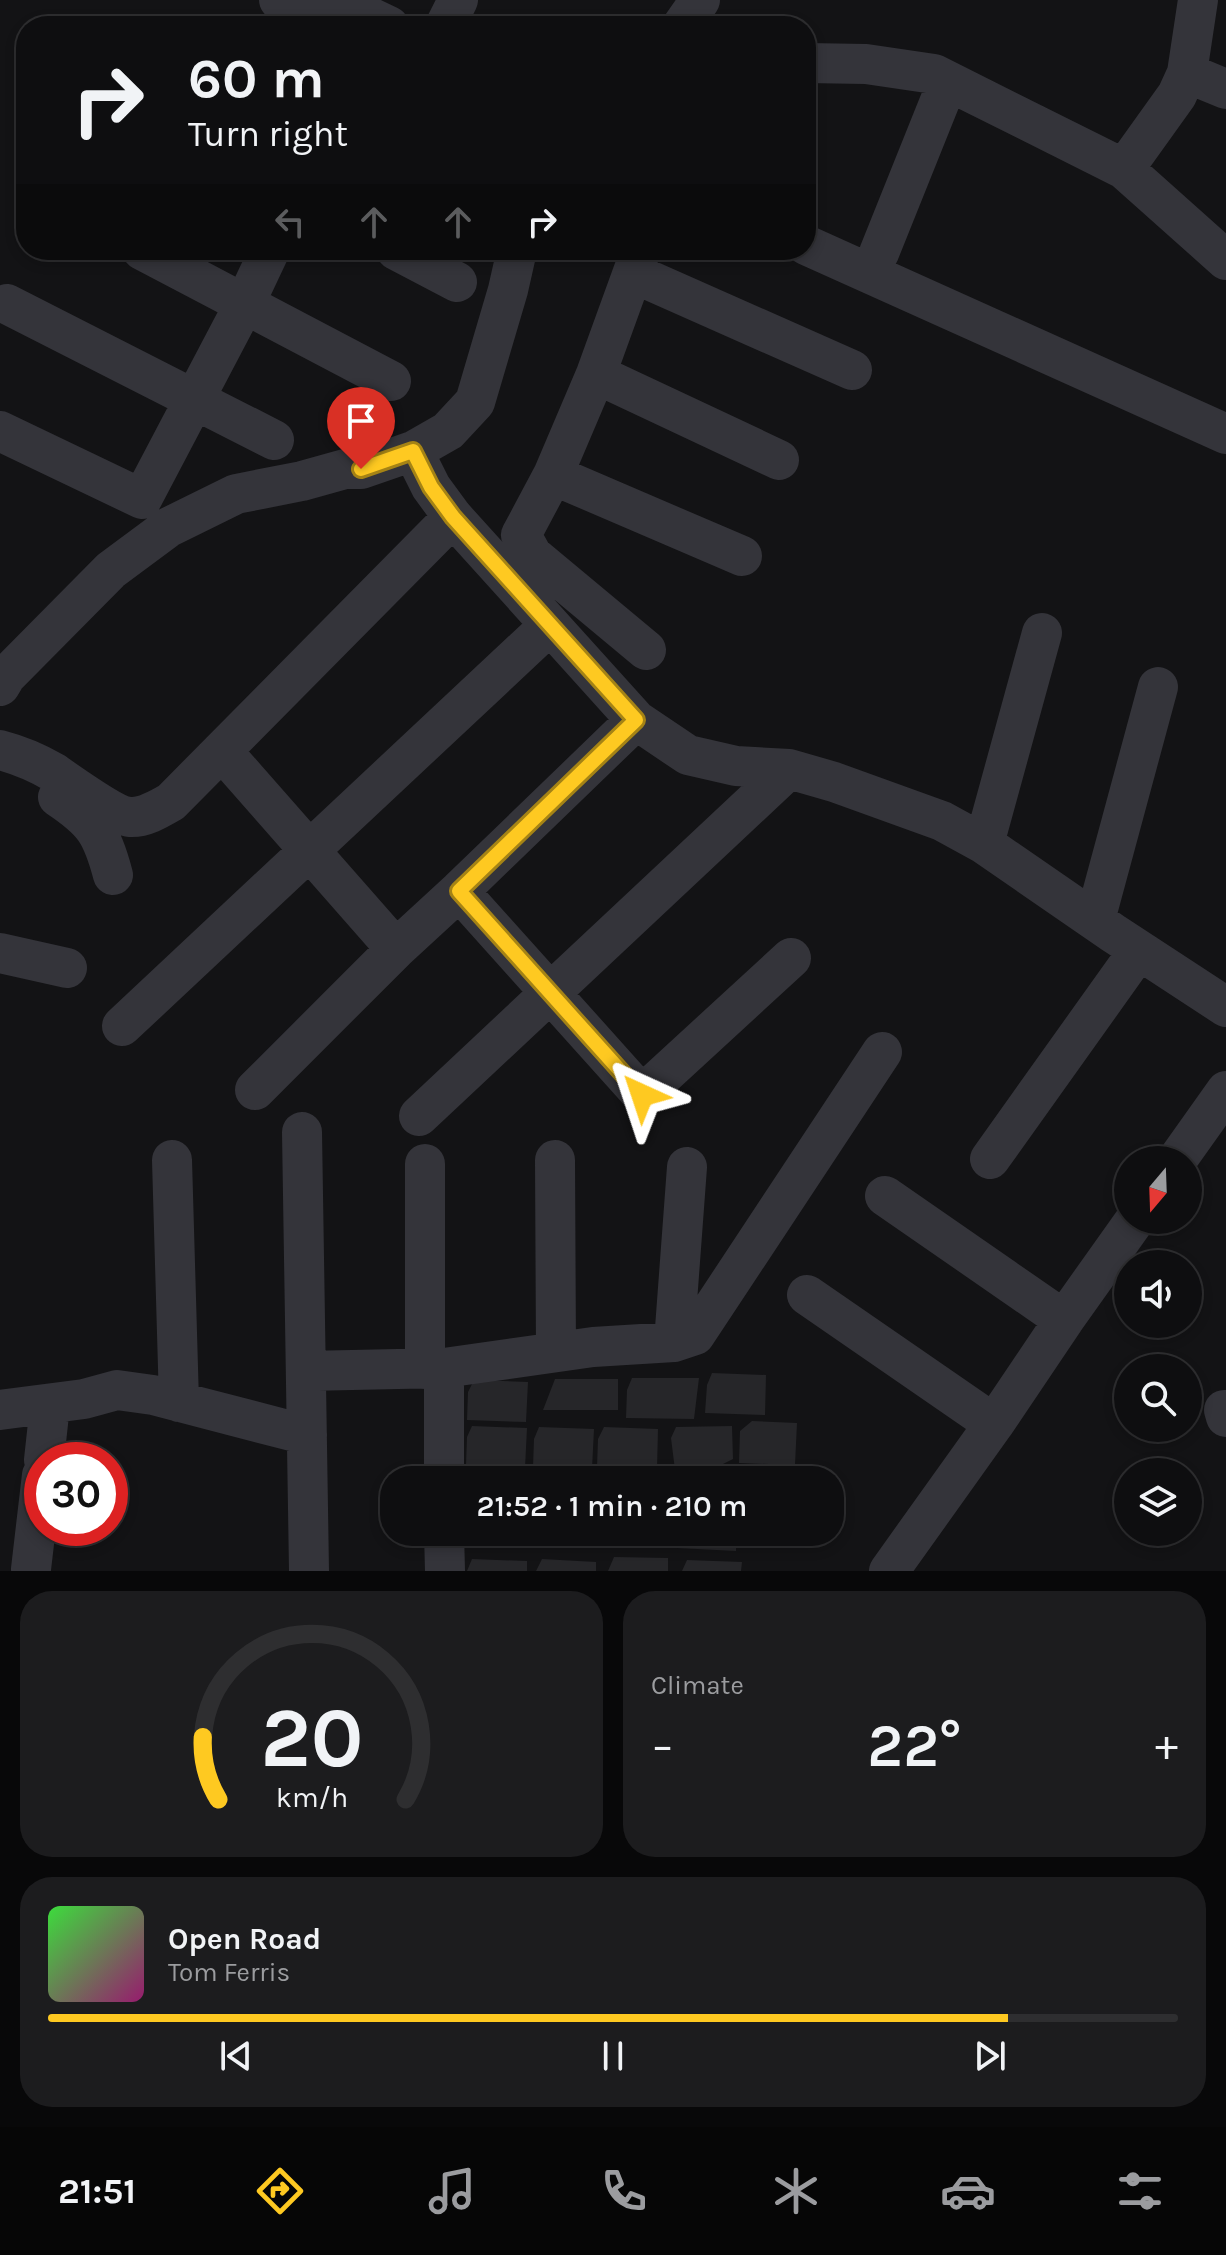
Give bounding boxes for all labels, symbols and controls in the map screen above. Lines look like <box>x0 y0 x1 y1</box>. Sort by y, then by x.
text: 60 m <box>188 46 325 111</box>
icon: right <box>56 48 160 152</box>
text: Turn right <box>188 113 348 155</box>
icon: left <box>268 200 312 244</box>
icon: ahead <box>352 200 396 244</box>
icon: ahead <box>436 200 480 244</box>
icon: right <box>520 200 564 244</box>
pin <box>327 387 395 469</box>
icon: arrive <box>339 399 383 443</box>
position arrow <box>600 1053 684 1137</box>
north arrow <box>1114 1146 1202 1234</box>
map controls <box>1114 1146 1202 1546</box>
button: sound <box>1114 1250 1202 1338</box>
button: search <box>1114 1354 1202 1442</box>
speed limit sign: 30 <box>24 1442 128 1546</box>
button: layers <box>1114 1458 1202 1546</box>
text: 21:52 · 1 min · 210 m <box>477 1488 747 1524</box>
text: Climate <box>651 1670 744 1701</box>
text: 20 <box>260 1690 363 1787</box>
text: 22° <box>867 1711 962 1781</box>
text: − <box>651 1720 674 1771</box>
text: + <box>1155 1720 1178 1771</box>
text: km/h <box>275 1781 348 1814</box>
text: Open Road <box>168 1921 321 1957</box>
text: Tom Ferris <box>168 1957 290 1988</box>
icon: previous <box>214 2034 258 2078</box>
icon: pause <box>591 2034 635 2078</box>
icon: next <box>968 2034 1012 2078</box>
icon: directions <box>252 2163 308 2219</box>
icon: music <box>424 2163 480 2219</box>
icon: phone <box>596 2163 652 2219</box>
icon: climate <box>768 2163 824 2219</box>
icon: car <box>940 2163 996 2219</box>
icon: filters <box>1112 2163 1168 2219</box>
text: 21:51 <box>58 2170 136 2212</box>

